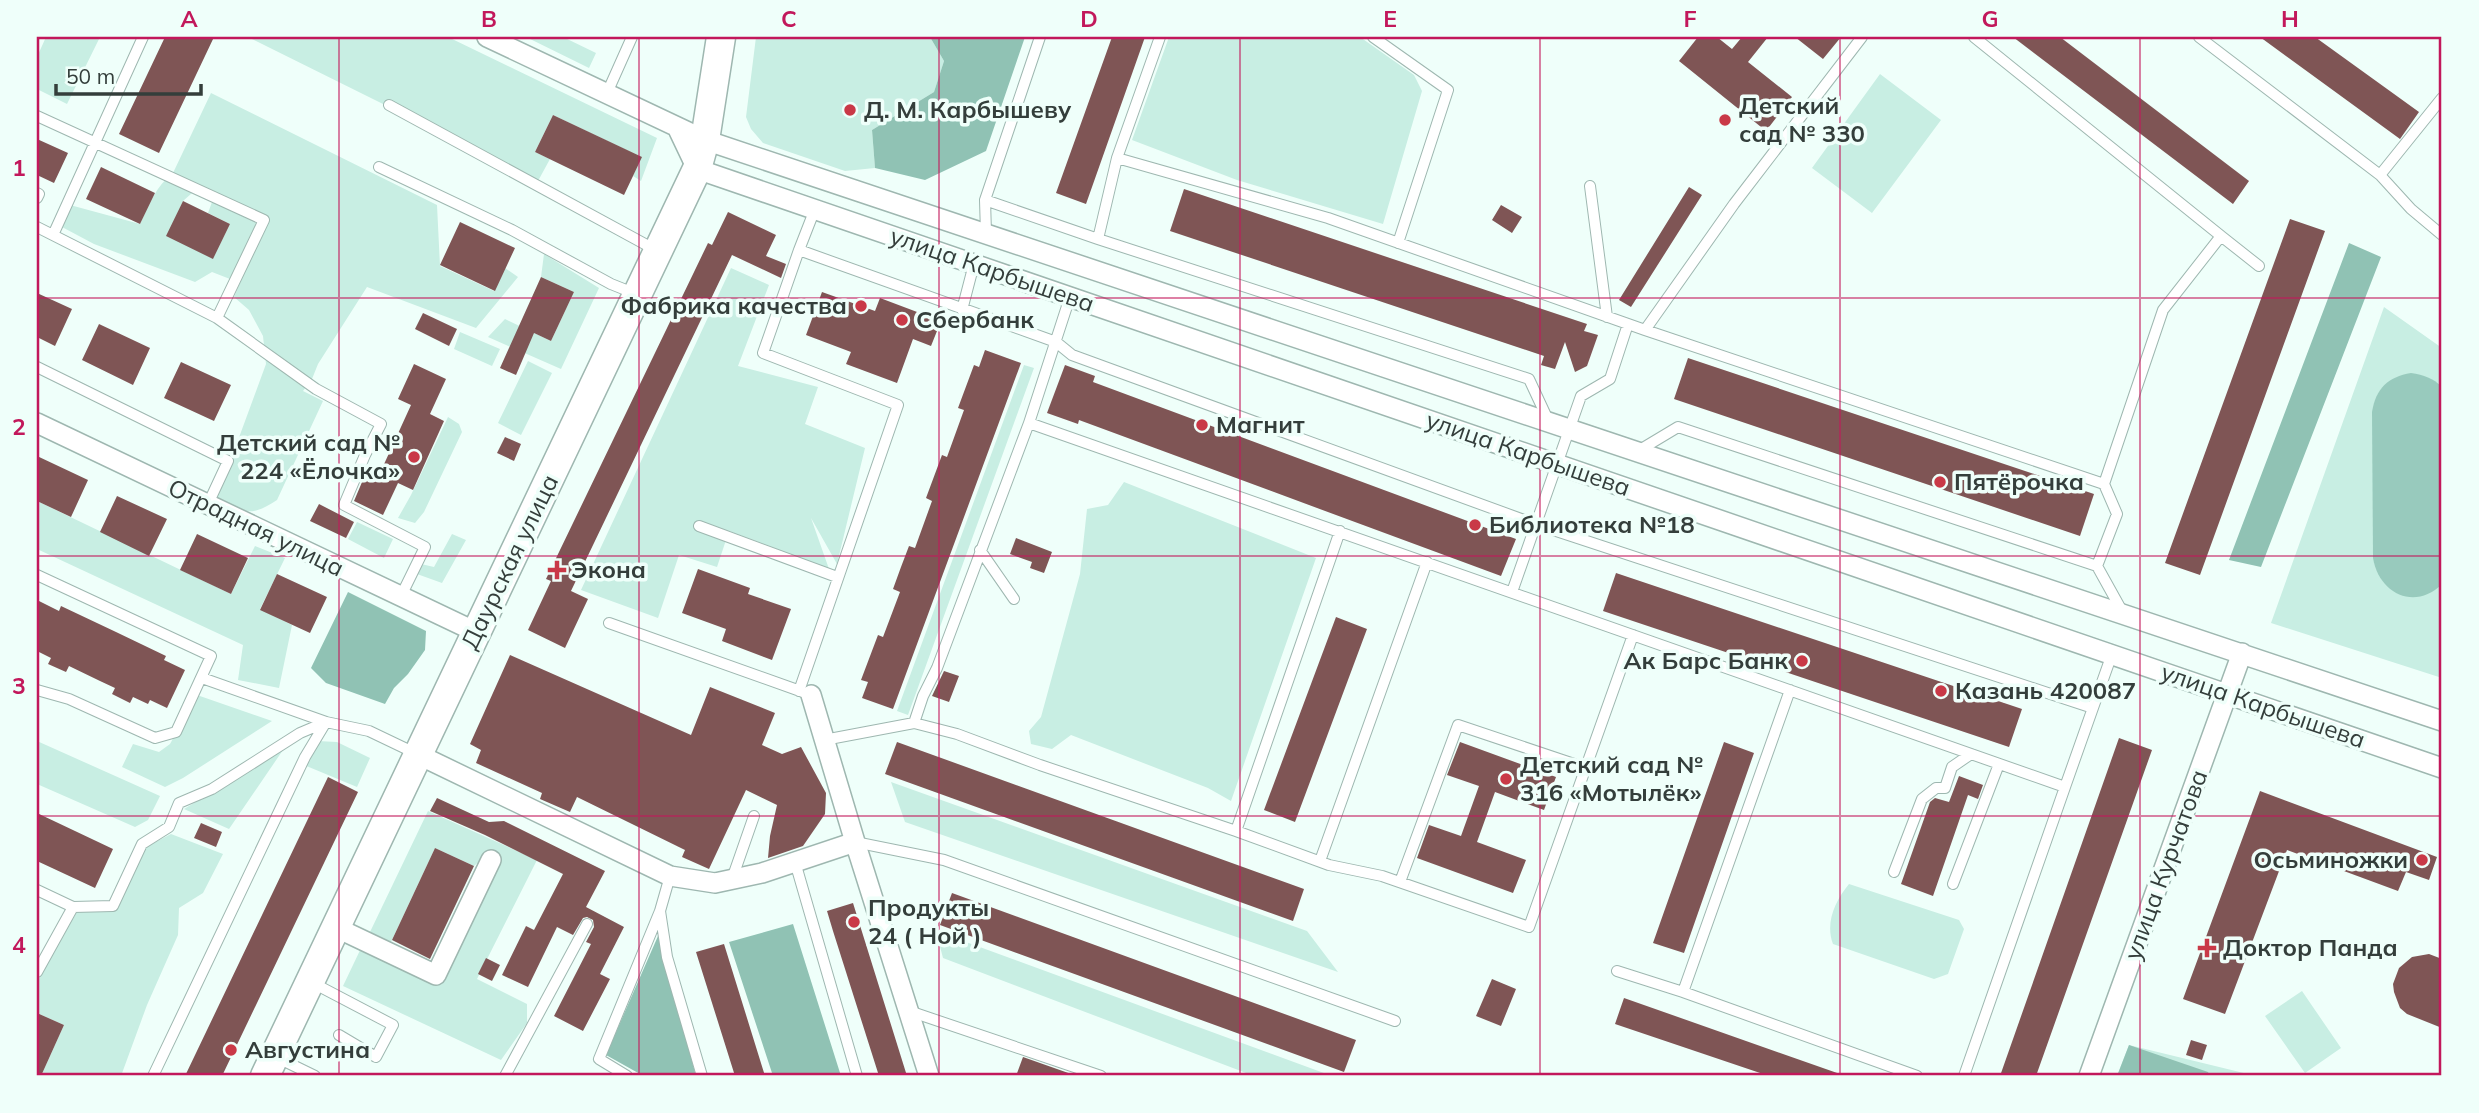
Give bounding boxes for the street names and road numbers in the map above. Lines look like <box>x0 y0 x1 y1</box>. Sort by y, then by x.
street label: улица Карбышева <box>886 220 1098 318</box>
street label: улица Карбышева <box>1422 404 1634 502</box>
street label: Даурская улица <box>454 469 564 654</box>
street label: Отрадная улица <box>164 472 349 583</box>
street label: улица Карбышева <box>2157 656 2369 754</box>
street label: улица Курчатова <box>2117 766 2213 964</box>

